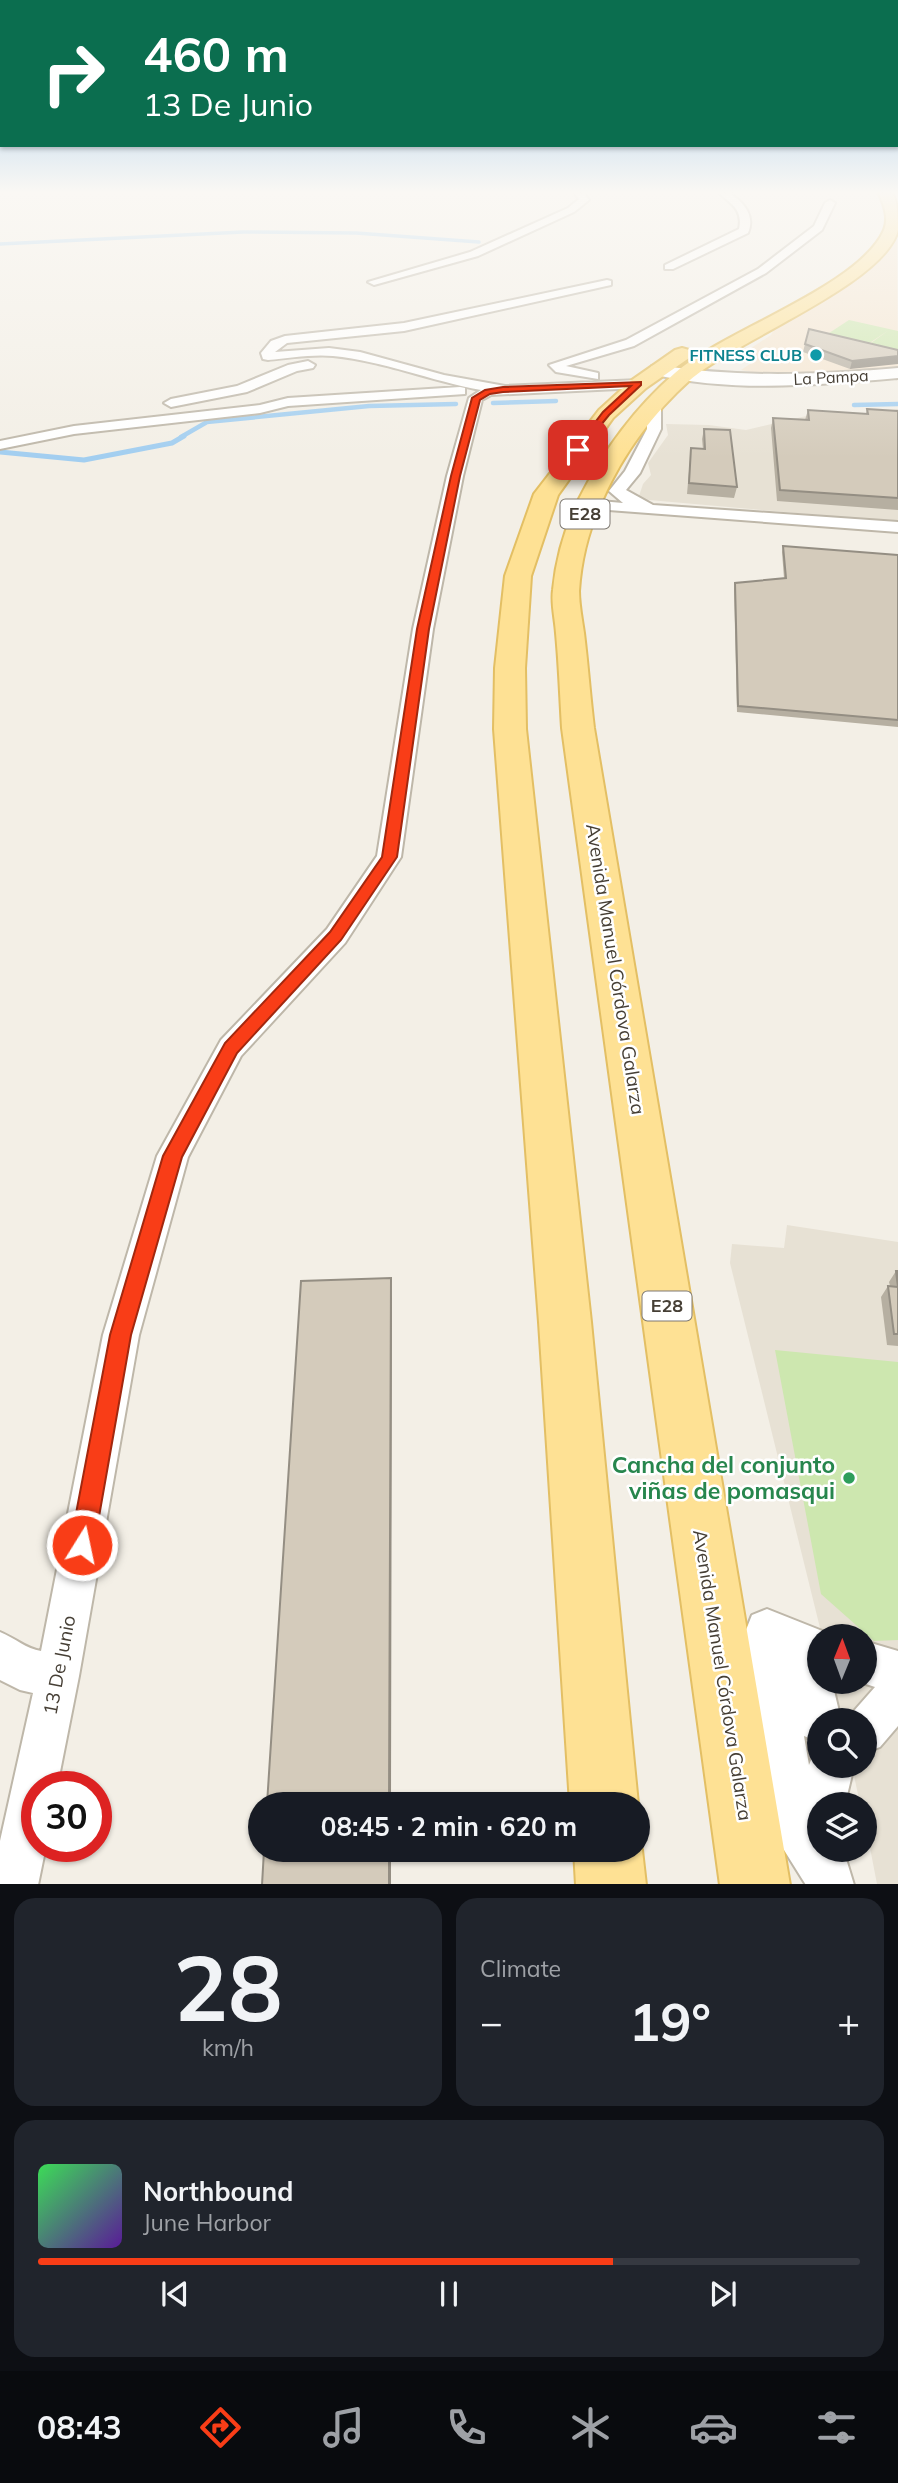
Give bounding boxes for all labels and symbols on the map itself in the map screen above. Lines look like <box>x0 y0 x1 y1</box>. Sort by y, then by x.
place label: FITNESS CLUB <box>690 345 802 365</box>
marker: FITNESS CLUB <box>808 347 824 363</box>
street label: La Pampa <box>793 365 869 389</box>
pin <box>548 420 608 480</box>
road number: E28 <box>560 500 610 528</box>
street label: Avenida Manuel Córdova Galarza <box>581 822 651 1116</box>
road number: E28 <box>642 1292 692 1321</box>
place label: Cancha del conjunto viñas de pomasqui <box>612 1450 835 1505</box>
marker: Cancha del conjunto viñas de pomasqui <box>841 1470 857 1486</box>
position arrow <box>45 1508 119 1582</box>
street label: Avenida Manuel Córdova Galarza <box>688 1528 758 1822</box>
street label: 13 De Junio <box>38 1613 80 1717</box>
north arrow <box>807 1624 877 1694</box>
speed limit sign: 30 <box>21 1771 112 1862</box>

